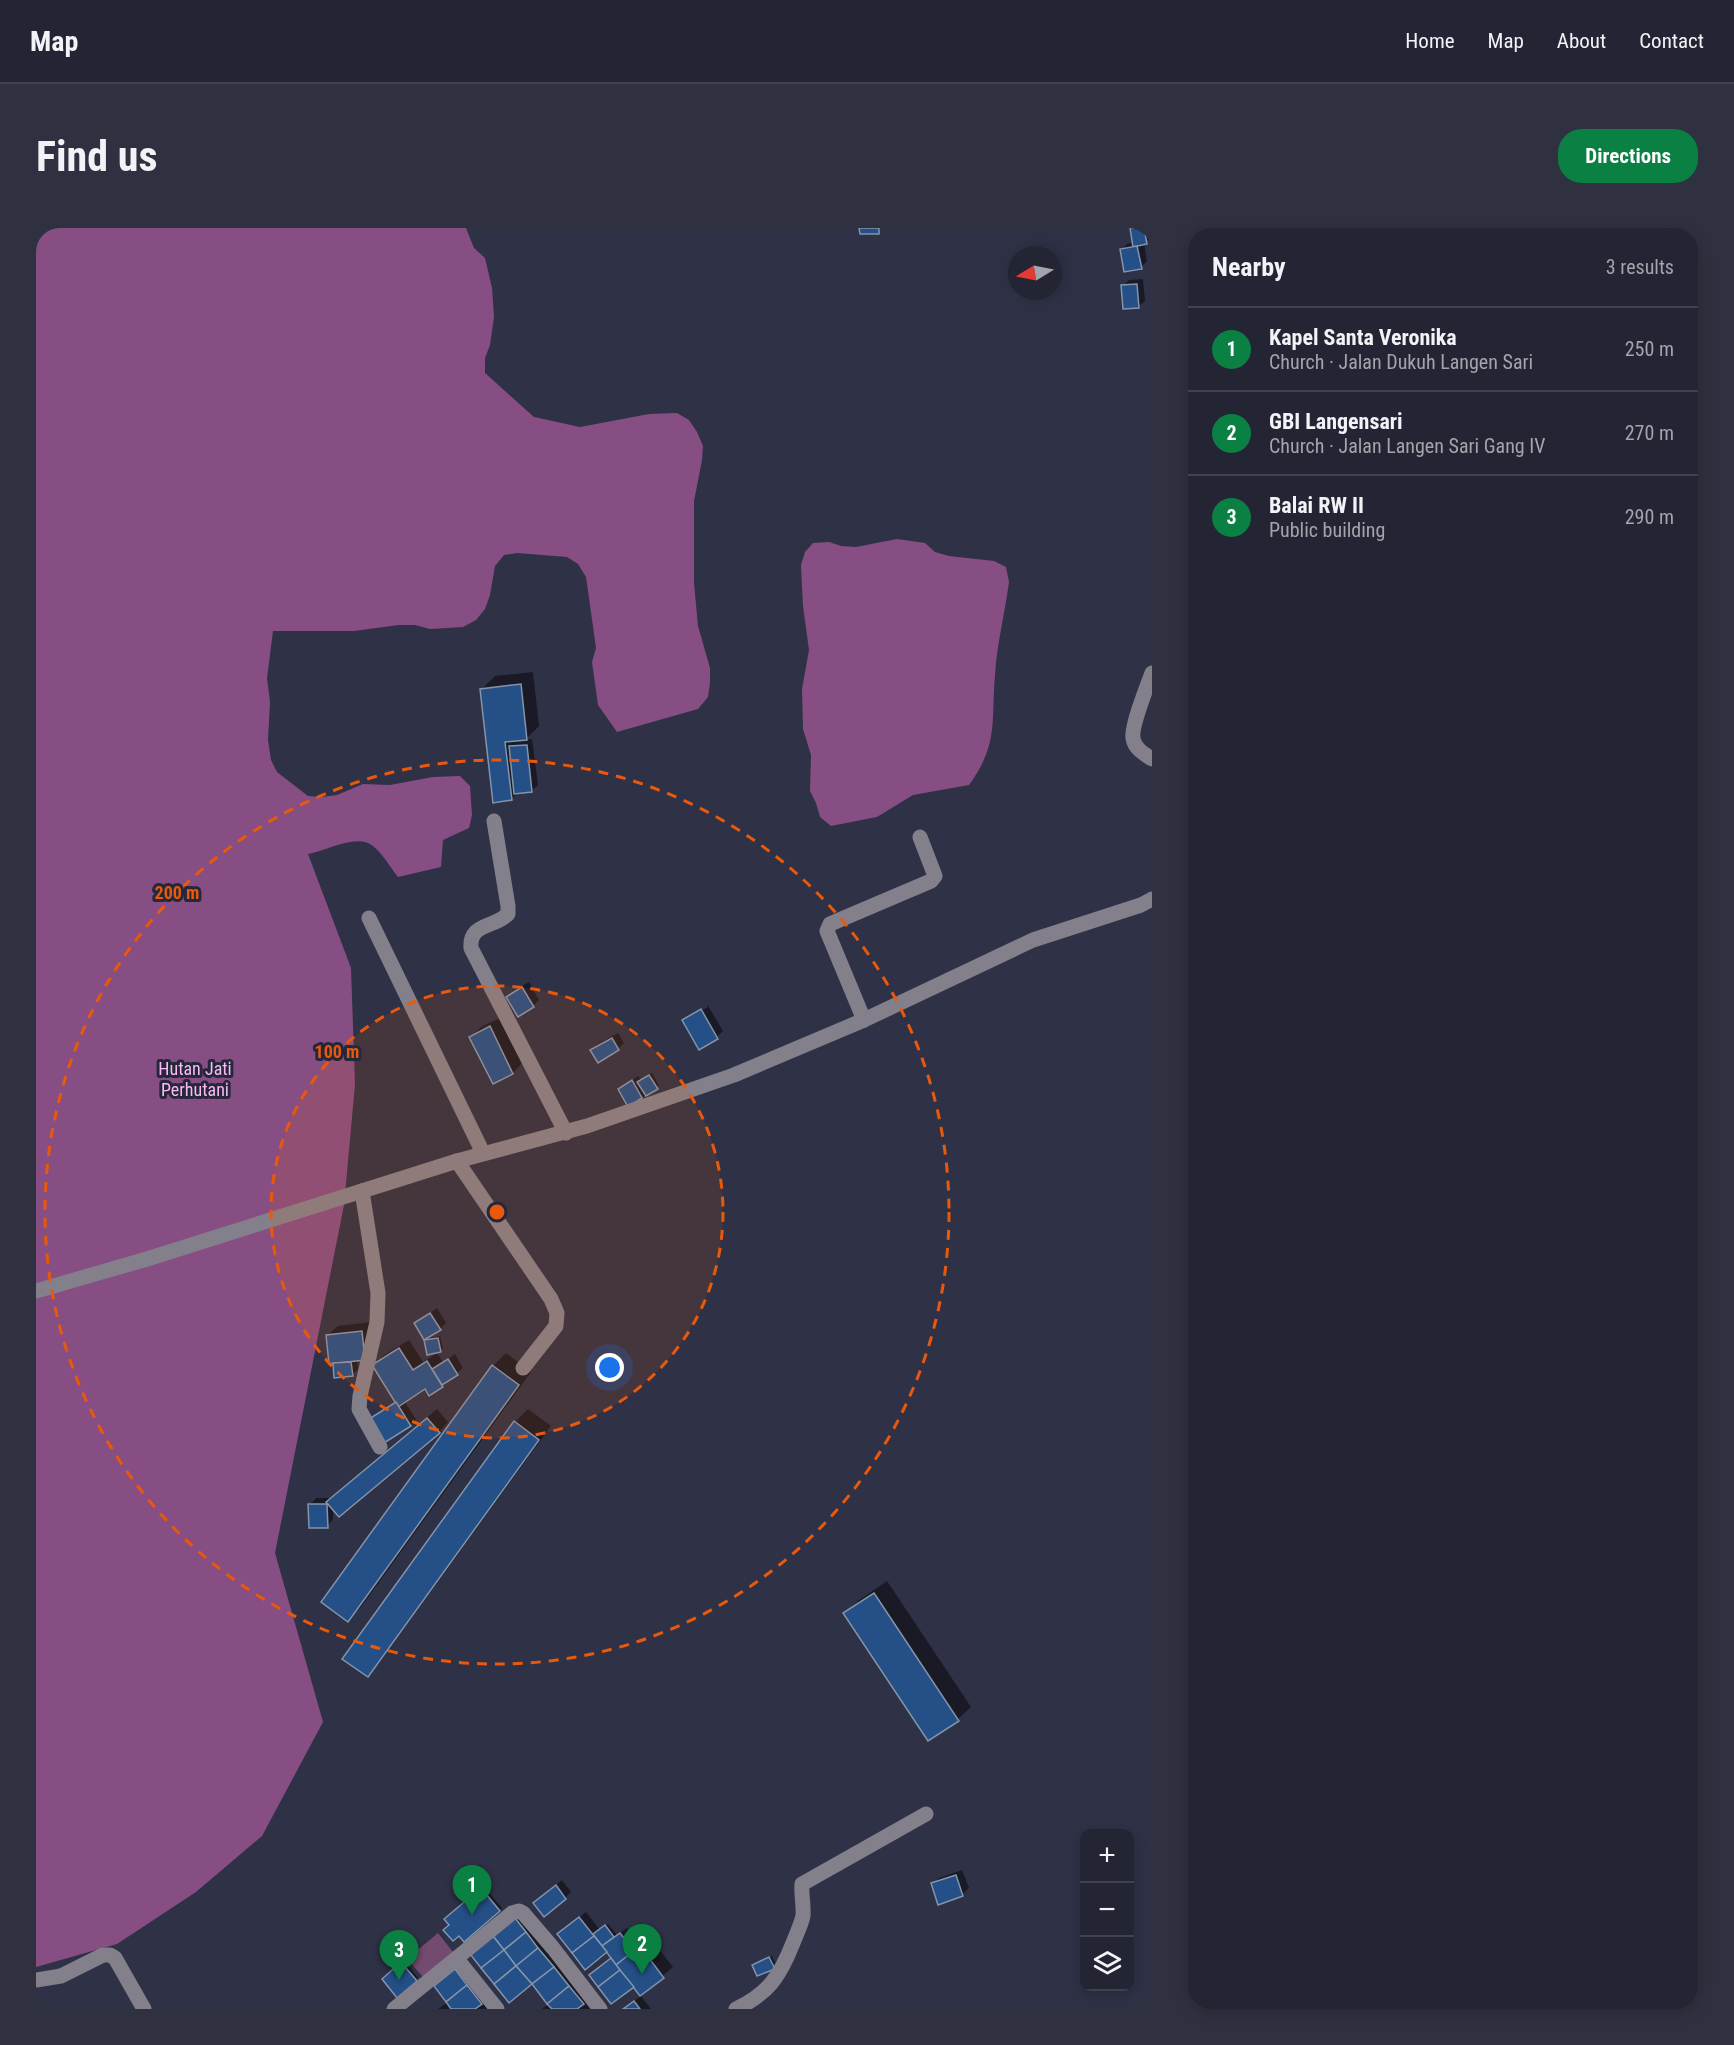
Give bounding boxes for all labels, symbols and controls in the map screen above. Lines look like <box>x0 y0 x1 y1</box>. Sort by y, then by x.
text: Map <box>30 25 78 58</box>
text: Home <box>1405 29 1455 53</box>
text: Map <box>1488 29 1524 53</box>
text: About <box>1557 29 1606 53</box>
text: Contact <box>1639 29 1704 53</box>
button: Directions <box>1558 129 1698 183</box>
text: Find us <box>36 132 157 181</box>
north arrow <box>1008 246 1062 300</box>
text: Nearby <box>1212 252 1286 282</box>
text: 3 results <box>1606 255 1674 279</box>
text: Kapel Santa Veronika <box>1269 325 1457 350</box>
text: 1 <box>1226 337 1237 361</box>
text: 250 m <box>1625 337 1674 361</box>
text: Church · Jalan Dukuh Langen Sari <box>1269 350 1533 374</box>
text: GBI Langensari <box>1269 409 1403 434</box>
text: 2 <box>1226 421 1237 445</box>
text: 270 m <box>1625 421 1674 445</box>
text: Church · Jalan Langen Sari Gang IV <box>1269 434 1545 458</box>
text: Balai RW II <box>1269 493 1364 518</box>
text: 3 <box>1226 505 1237 529</box>
text: 290 m <box>1625 505 1674 529</box>
text: Public building <box>1269 518 1385 542</box>
text: 200 m <box>155 882 199 903</box>
text: 100 m <box>315 1041 359 1062</box>
park label: Hutan Jati Perhutani <box>158 1058 232 1100</box>
centre of rings <box>487 1202 507 1222</box>
your location <box>595 1353 624 1382</box>
map controls <box>1080 1829 1134 1991</box>
button: + <box>1080 1829 1134 1883</box>
pin: 1 <box>452 1866 492 1915</box>
button: − <box>1080 1883 1134 1937</box>
pin: 2 <box>622 1924 662 1974</box>
pin: 3 <box>380 1930 418 1980</box>
button: layers <box>1080 1937 1134 1991</box>

